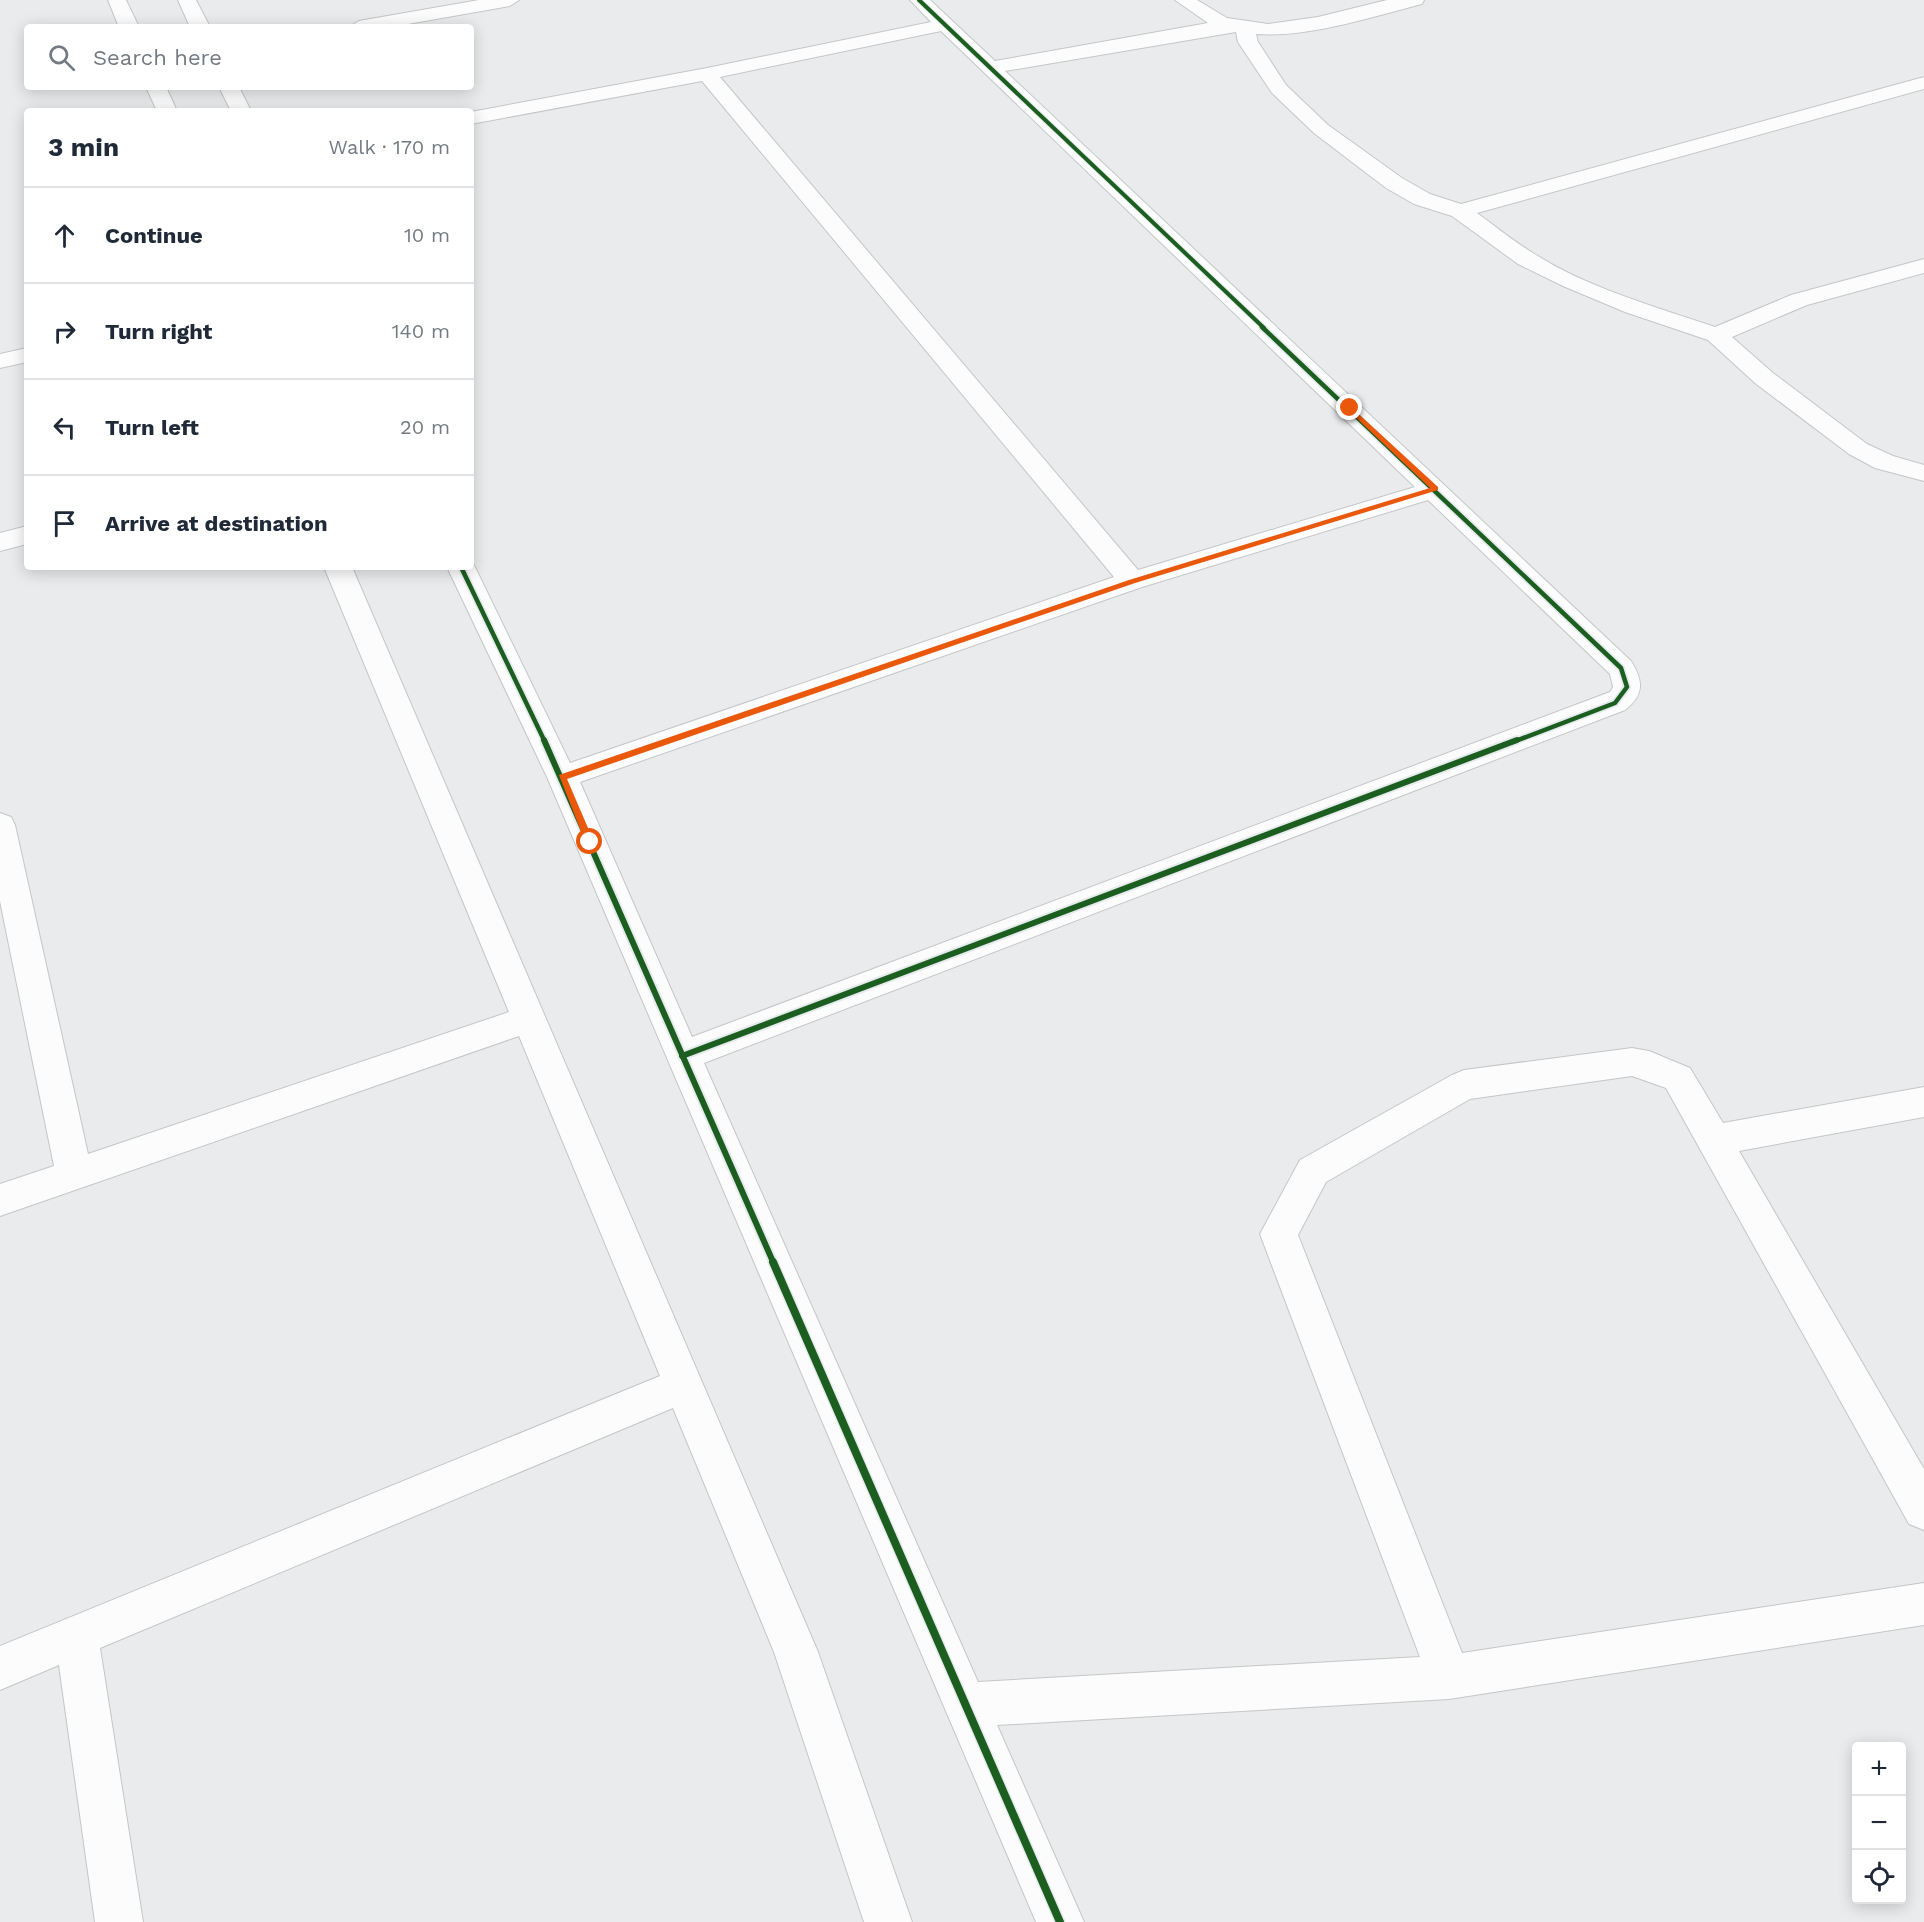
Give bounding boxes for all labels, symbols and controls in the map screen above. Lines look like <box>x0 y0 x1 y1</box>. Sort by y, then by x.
search box <box>24 24 474 90</box>
icon: search <box>45 41 78 74</box>
text: Search here <box>93 45 222 70</box>
text: 3 min <box>48 132 119 162</box>
text: Walk · 170 m <box>329 135 450 159</box>
icon: ahead <box>48 219 81 252</box>
text: Continue <box>105 223 203 248</box>
text: 10 m <box>404 223 450 247</box>
icon: right <box>48 315 81 348</box>
text: Turn right <box>105 319 212 344</box>
text: 140 m <box>392 319 450 343</box>
route end <box>1336 394 1362 420</box>
icon: left <box>48 411 81 444</box>
text: Turn left <box>105 415 199 440</box>
text: 20 m <box>400 415 450 439</box>
icon: arrive <box>48 507 81 540</box>
text: Arrive at destination <box>105 511 328 536</box>
route start <box>576 828 602 854</box>
map controls <box>1852 1742 1906 1904</box>
button: + <box>1852 1742 1906 1796</box>
button: − <box>1852 1796 1906 1850</box>
button: locate <box>1852 1850 1906 1904</box>

